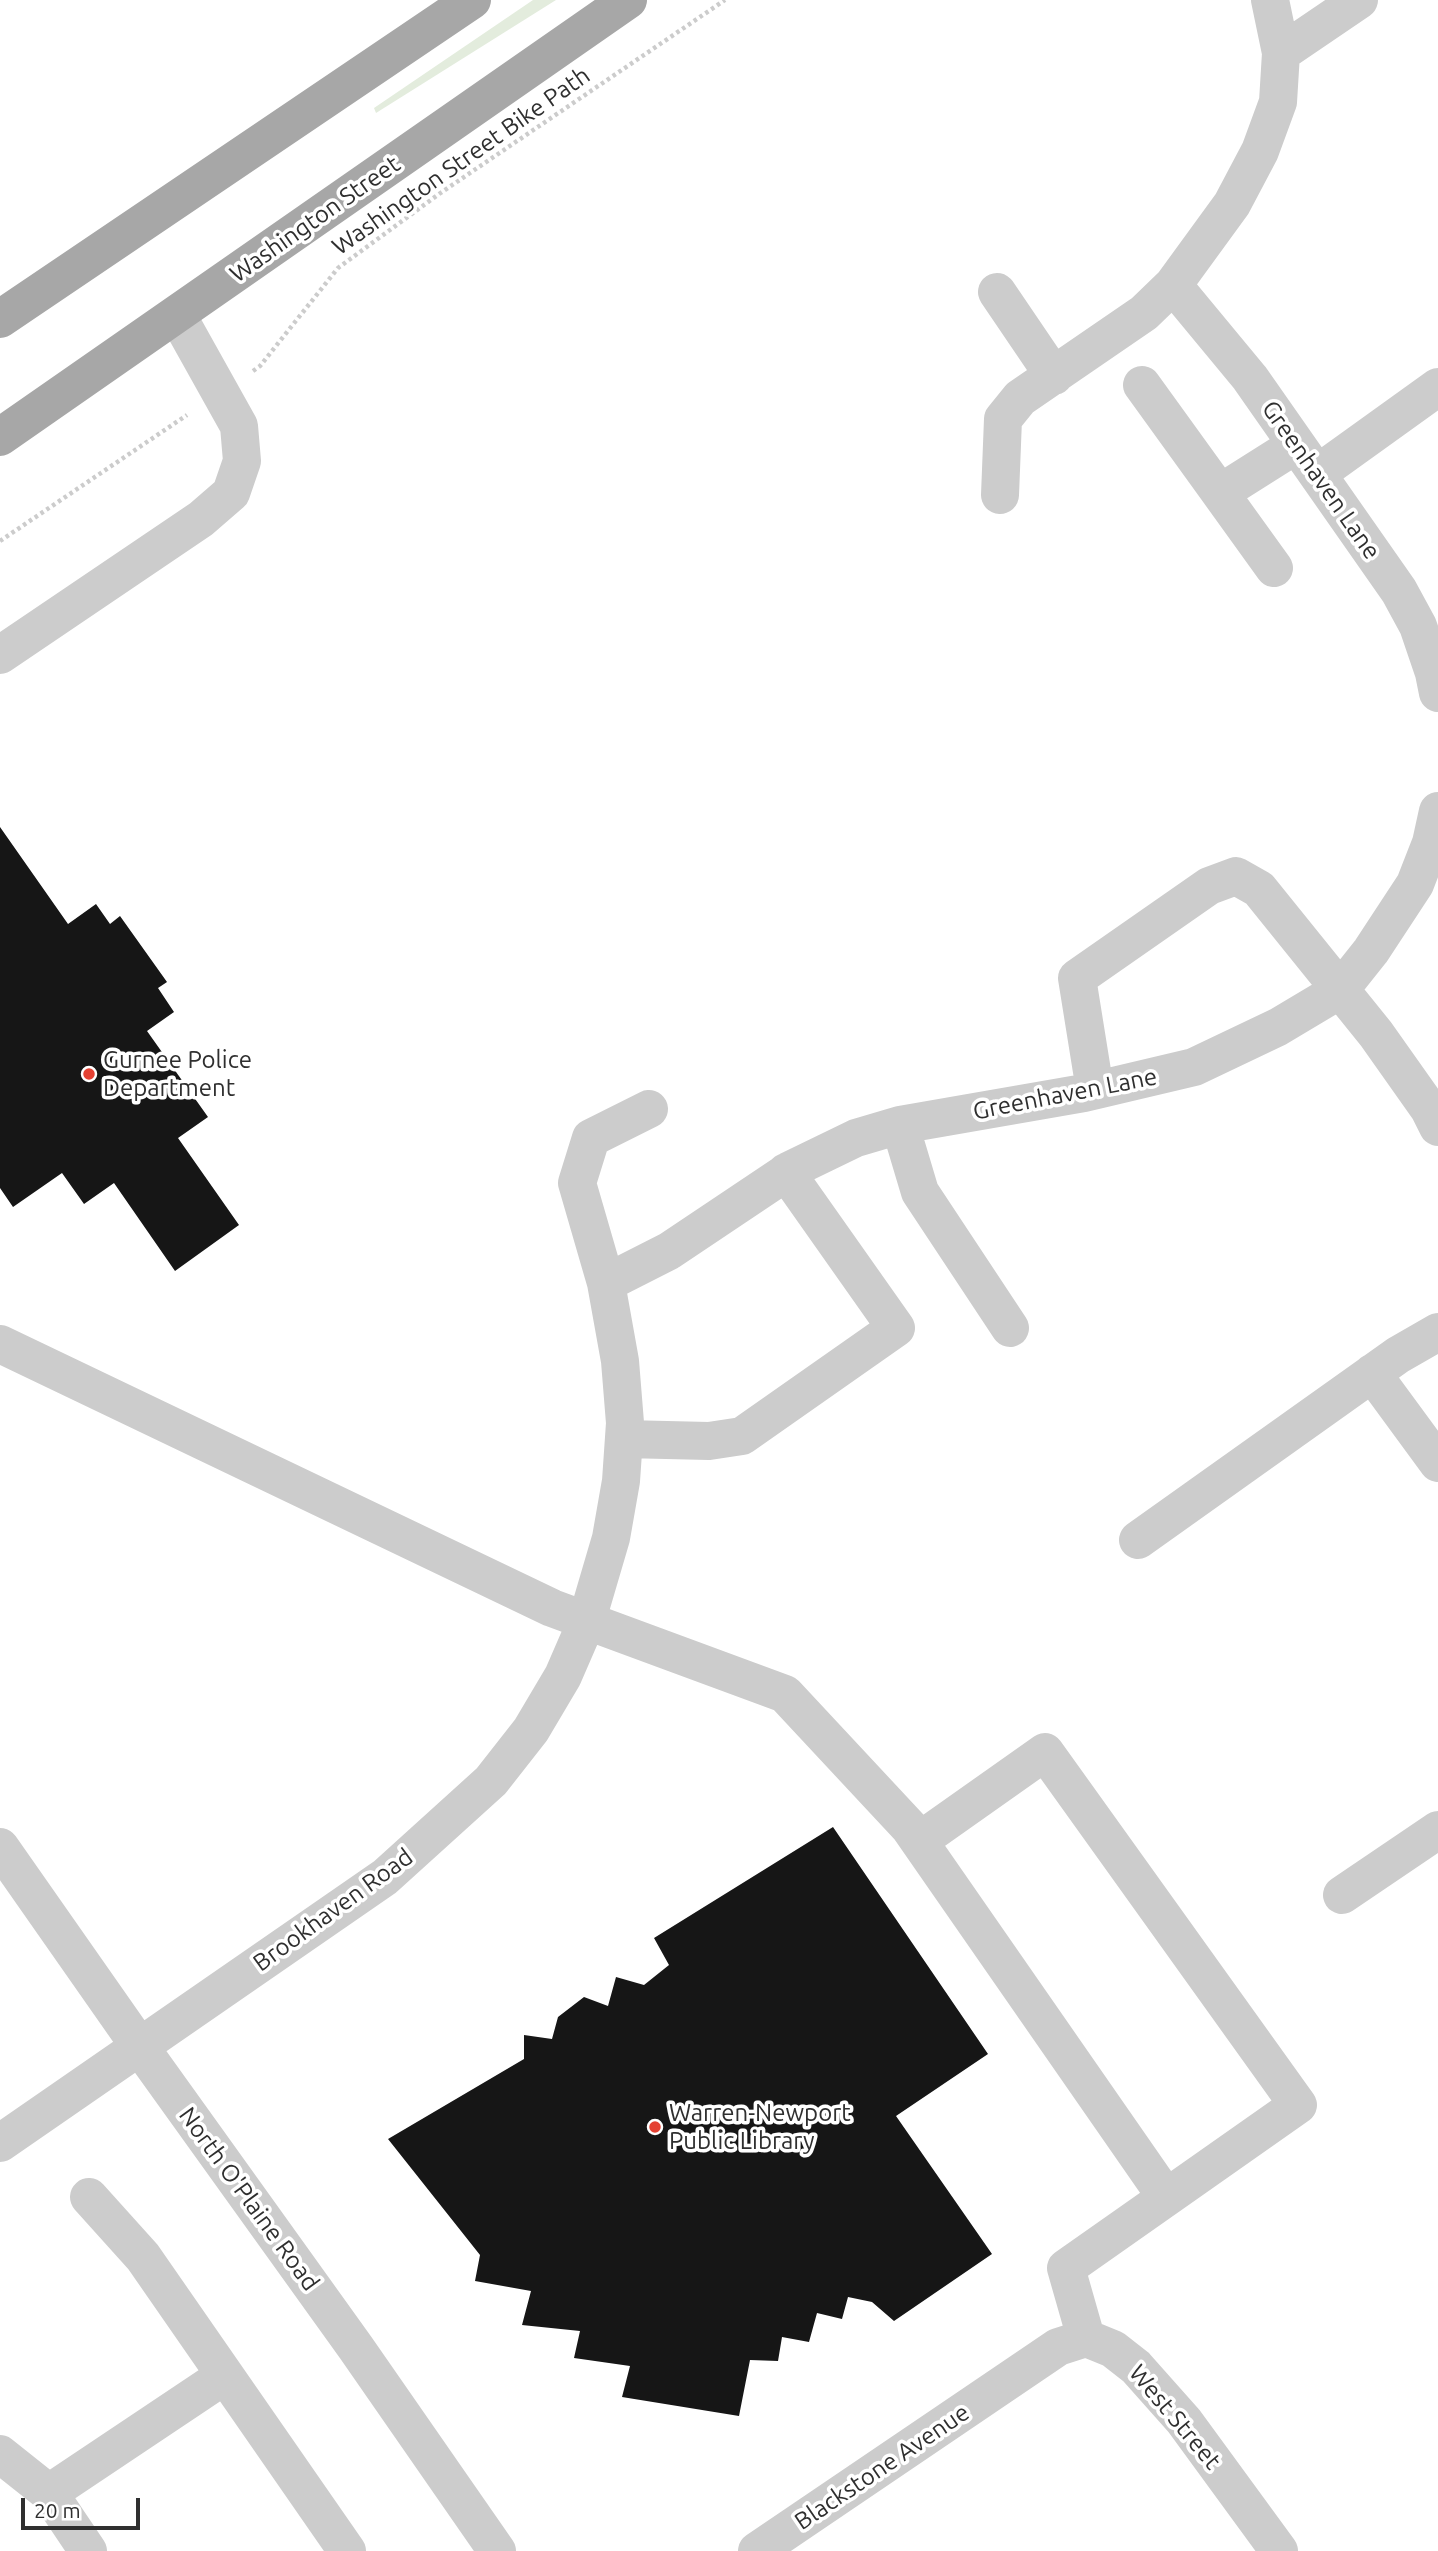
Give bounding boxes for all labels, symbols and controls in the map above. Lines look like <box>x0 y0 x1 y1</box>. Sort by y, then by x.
street label: Washington Street Bike Path <box>327 61 595 261</box>
street label: Washington Street <box>224 150 406 288</box>
street label: Greenhaven Lane <box>1256 395 1386 565</box>
place label: Gurnee Police Department <box>103 1046 252 1102</box>
street label: Greenhaven Lane <box>971 1062 1159 1126</box>
marker: Gurnee Police Department <box>81 1066 97 1082</box>
street label: Brookhaven Road <box>248 1843 418 1977</box>
place label: Warren-Newport Public Library <box>669 2099 851 2155</box>
street label: North O'Plaine Road <box>173 2102 325 2296</box>
marker: Warren-Newport Public Library <box>647 2119 663 2135</box>
street label: West Street <box>1123 2359 1227 2475</box>
street label: Blackstone Avenue <box>789 2398 975 2536</box>
scale bar <box>24 2484 144 2528</box>
text: 20 m <box>34 2498 81 2522</box>

